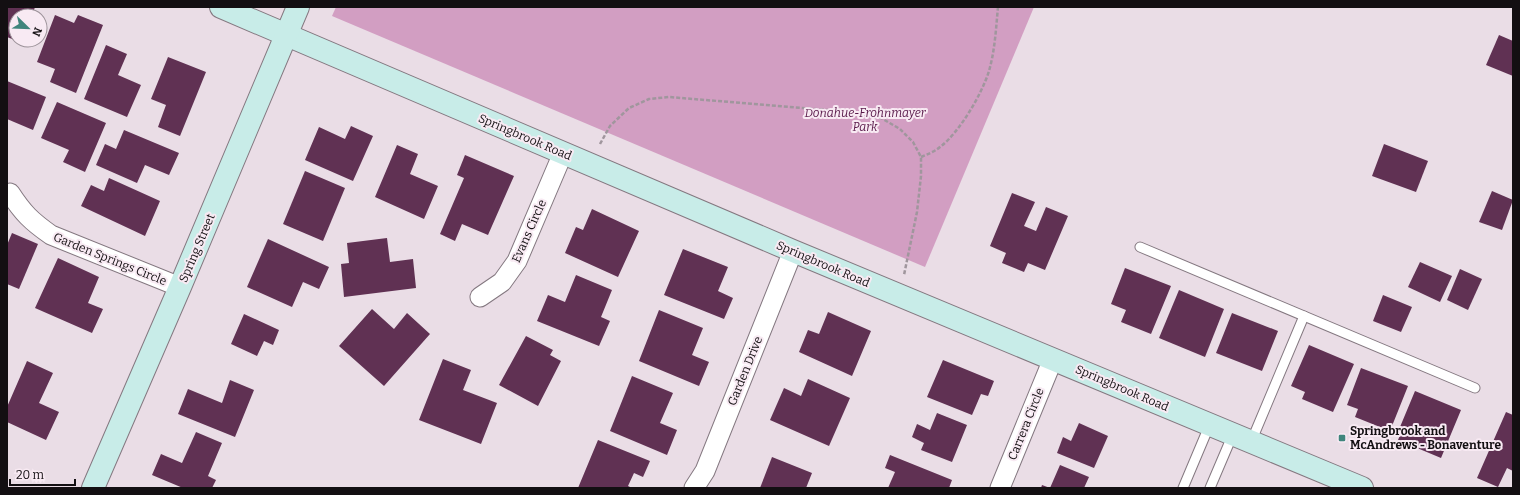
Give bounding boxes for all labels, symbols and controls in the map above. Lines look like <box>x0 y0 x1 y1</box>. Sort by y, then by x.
north arrow <box>8 8 48 48</box>
text: N <box>29 25 44 39</box>
park label: Donahue-Frohnmayer Park <box>804 106 927 134</box>
street label: Springbrook Road <box>476 111 574 163</box>
street label: Evans Circle <box>509 197 549 265</box>
street label: Spring Street <box>176 211 218 284</box>
street label: Garden Springs Circle <box>51 230 169 288</box>
street label: Springbrook Road <box>774 238 872 290</box>
street label: Garden Drive <box>725 334 765 408</box>
street label: Springbrook Road <box>1073 362 1171 414</box>
street label: Carrera Circle <box>1005 386 1047 462</box>
place label: Springbrook and McAndrews - Bonaventure <box>1350 424 1501 452</box>
marker: Springbrook and McAndrews - Bonaventure <box>1337 433 1347 443</box>
scale bar <box>10 461 75 487</box>
text: 20 m <box>16 468 45 482</box>

